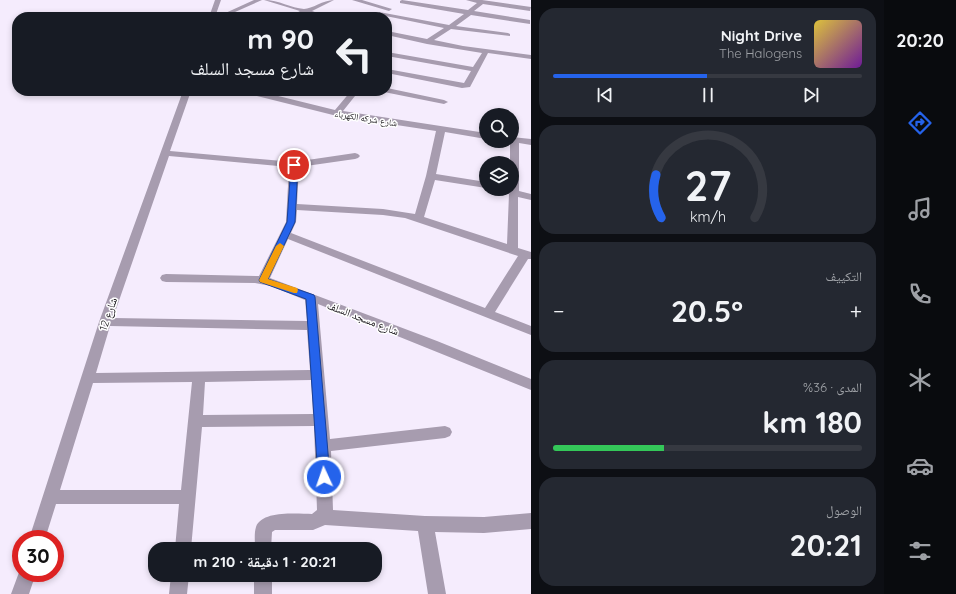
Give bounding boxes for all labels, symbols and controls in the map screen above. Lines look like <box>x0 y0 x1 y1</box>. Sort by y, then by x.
text: 90 m <box>247 21 314 56</box>
text: Night Drive <box>721 26 802 45</box>
icon: left <box>328 28 380 80</box>
text: 20:20 <box>896 29 944 52</box>
text: The Halogens <box>719 45 802 61</box>
text: شارع مسجد السلف <box>190 57 314 80</box>
icon: previous <box>594 84 616 106</box>
icon: pause <box>697 84 719 106</box>
icon: next <box>800 84 822 106</box>
street label: شارع شركه الكهرباء <box>334 108 398 129</box>
map controls <box>479 108 519 196</box>
button: search <box>479 108 519 148</box>
icon: directions <box>906 109 934 137</box>
pin <box>277 148 311 182</box>
icon: arrive <box>283 154 305 176</box>
button: layers <box>479 156 519 196</box>
text: 27 <box>684 159 731 211</box>
icon: music <box>906 195 934 223</box>
text: km/h <box>689 207 726 225</box>
text: التكييف <box>826 268 862 284</box>
icon: phone <box>906 280 934 308</box>
text: 20.5° <box>671 292 743 330</box>
street label: شارع 12 <box>96 296 120 332</box>
text: − <box>553 297 564 325</box>
text: + <box>850 297 862 325</box>
street label: شارع مسجد السلف <box>325 298 401 338</box>
icon: climate <box>906 366 934 394</box>
text: المدى · 36% <box>803 379 862 395</box>
text: 180 km <box>762 403 862 441</box>
icon: car <box>906 452 934 480</box>
position arrow <box>303 456 345 498</box>
text: الوصول <box>826 502 862 518</box>
text: 20:21 <box>790 526 862 564</box>
speed limit sign: 30 <box>12 530 64 582</box>
icon: filters <box>906 537 934 565</box>
text: 20:21 · 1 دقيقة · 210 m <box>194 552 336 571</box>

